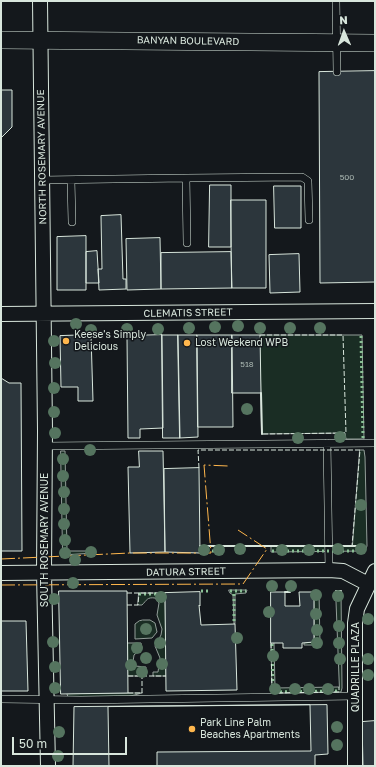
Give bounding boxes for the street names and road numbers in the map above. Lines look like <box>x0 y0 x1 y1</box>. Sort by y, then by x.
street label: BANYAN BOULEVARD <box>137 34 239 48</box>
street label: NORTH ROSEMARY AVENUE <box>35 89 49 225</box>
street label: CLEMATIS STREET <box>143 306 233 320</box>
street label: SOUTH ROSEMARY AVENUE <box>39 473 51 607</box>
street label: DATURA STREET <box>146 565 226 579</box>
street label: QUADRILLE PLAZA <box>350 622 362 712</box>

